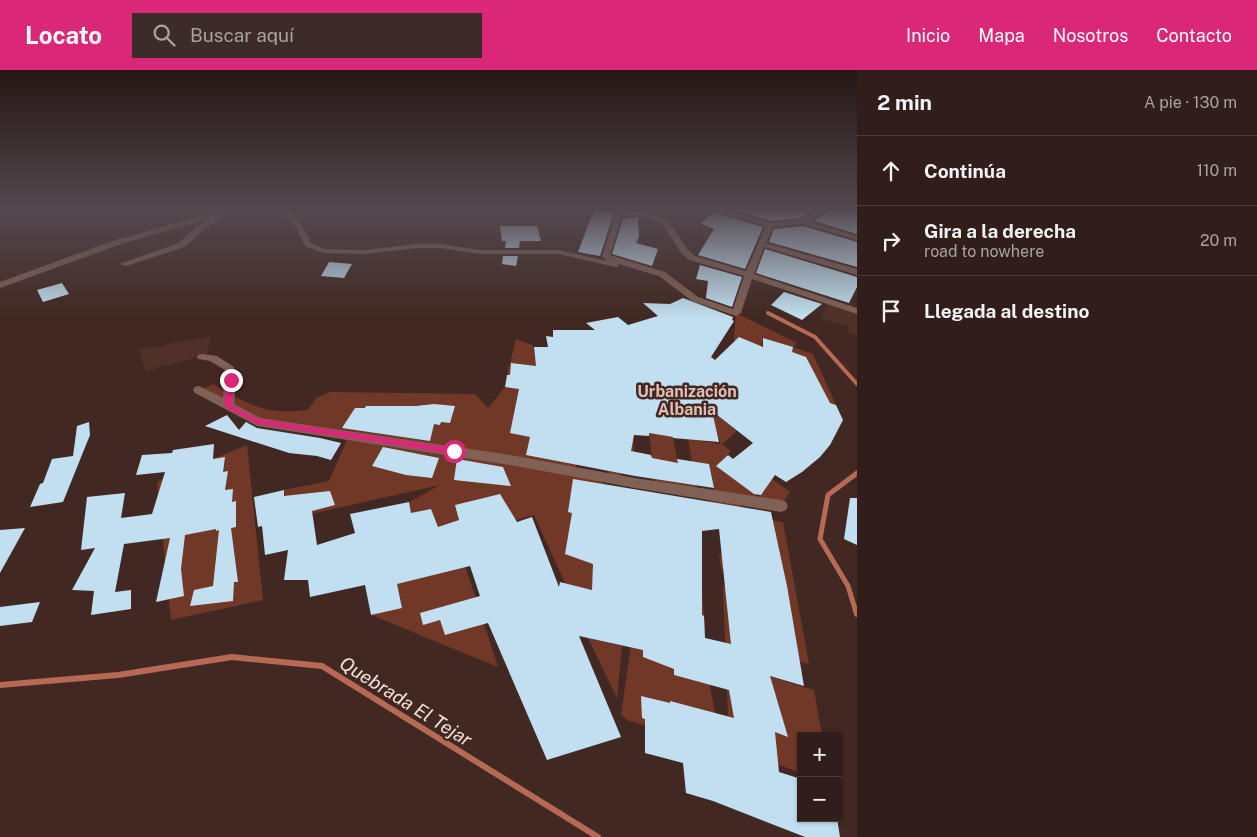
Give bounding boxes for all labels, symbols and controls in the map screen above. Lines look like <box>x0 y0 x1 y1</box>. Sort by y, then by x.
search box <box>132 13 482 58</box>
text: Locato <box>25 21 102 49</box>
icon: search <box>150 21 178 49</box>
text: Buscar aquí <box>190 24 294 46</box>
text: Inicio <box>906 25 950 46</box>
text: Mapa <box>978 25 1025 46</box>
text: Nosotros <box>1053 25 1128 46</box>
text: Contacto <box>1156 25 1232 46</box>
text: 2 min <box>877 90 932 115</box>
text: A pie · 130 m <box>1144 93 1237 112</box>
icon: ahead <box>877 157 905 185</box>
text: Continúa <box>924 160 1006 182</box>
text: 110 m <box>1196 161 1237 180</box>
text: Gira a la derecha <box>924 220 1076 242</box>
icon: right <box>877 227 905 255</box>
text: 20 m <box>1200 231 1237 250</box>
text: road to nowhere <box>924 242 1044 261</box>
icon: arrive <box>877 297 905 325</box>
text: Llegada al destino <box>924 300 1089 322</box>
route end <box>220 369 243 392</box>
district label: Urbanización Albania <box>637 382 737 419</box>
route start <box>443 440 466 463</box>
water label: Quebrada El Tejar <box>336 651 477 751</box>
map controls <box>797 732 842 822</box>
button: + <box>797 732 842 777</box>
button: − <box>797 777 842 822</box>

